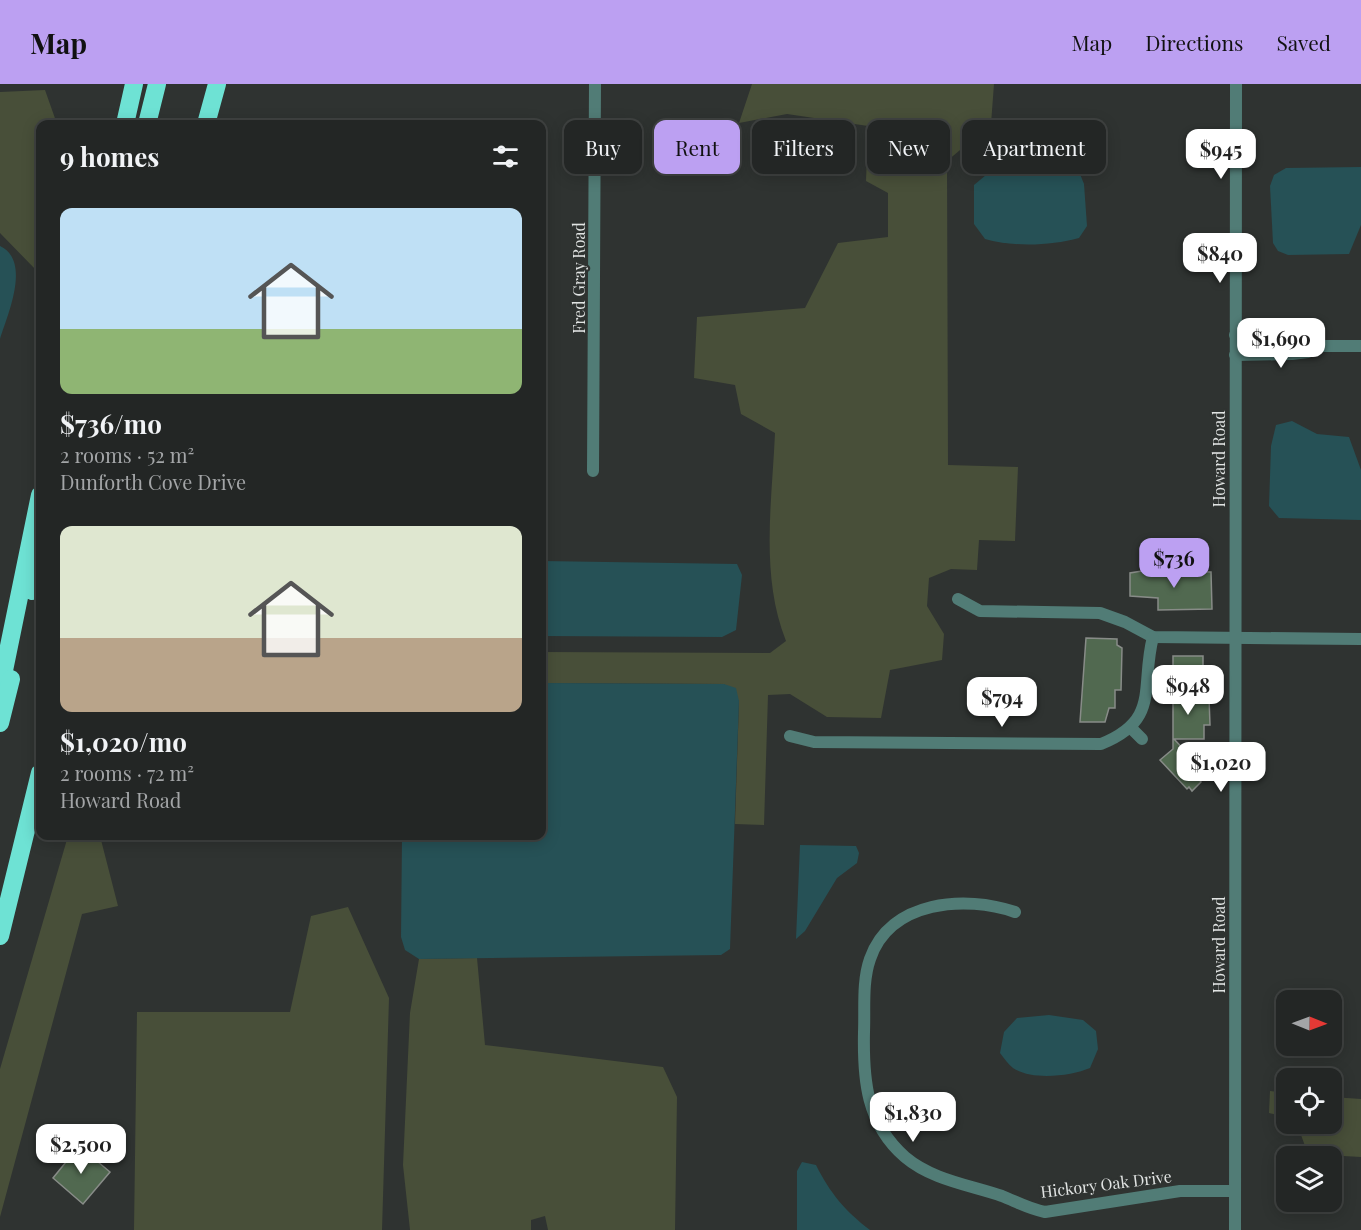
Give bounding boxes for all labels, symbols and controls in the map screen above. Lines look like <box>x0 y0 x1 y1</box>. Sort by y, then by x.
text: Map <box>30 24 87 61</box>
text: Map <box>1071 28 1112 56</box>
text: Directions <box>1145 28 1243 56</box>
text: Saved <box>1276 28 1331 56</box>
chip: Buy <box>564 120 642 174</box>
chip: Rent <box>654 120 740 174</box>
chip: Filters <box>752 120 855 174</box>
chip: New <box>867 120 950 174</box>
chip: Apartment <box>962 120 1106 174</box>
pin: $945 <box>1185 129 1257 180</box>
text: $945 <box>1200 135 1242 162</box>
text: 9 homes <box>60 139 159 174</box>
icon: filters <box>489 140 522 173</box>
street label: Fred Gray Road <box>568 222 589 334</box>
pin: $840 <box>1184 233 1256 284</box>
text: $840 <box>1197 239 1243 266</box>
icon: home <box>237 247 345 355</box>
pin: $1,690 <box>1232 318 1330 369</box>
text: $1,690 <box>1251 324 1311 351</box>
text: $736/mo <box>60 406 162 441</box>
street label: Howard Road <box>1208 410 1229 508</box>
text: 2 rooms · 52 m² <box>60 441 194 468</box>
text: Dunforth Cove Drive <box>60 468 246 495</box>
pin: $736 <box>1138 538 1210 589</box>
text: $736 <box>1153 544 1195 571</box>
icon: home <box>237 565 345 673</box>
pin: $948 <box>1152 665 1224 716</box>
text: $948 <box>1166 671 1210 698</box>
pin: $794 <box>966 677 1038 728</box>
text: $794 <box>981 683 1023 710</box>
text: $1,020/mo <box>60 724 187 759</box>
pin: $1,020 <box>1172 742 1270 793</box>
text: $1,020 <box>1191 748 1251 775</box>
text: 2 rooms · 72 m² <box>60 759 194 786</box>
text: Howard Road <box>60 786 181 813</box>
street label: Howard Road <box>1208 896 1229 994</box>
north arrow <box>1276 990 1342 1056</box>
map controls <box>1276 990 1342 1212</box>
button: locate <box>1276 1068 1342 1134</box>
pin: $1,830 <box>864 1092 962 1143</box>
text: $1,830 <box>884 1098 942 1125</box>
pin: $2,500 <box>32 1124 130 1175</box>
text: $2,500 <box>50 1130 112 1157</box>
button: layers <box>1276 1146 1342 1212</box>
street label: Hickory Oak Drive <box>1039 1165 1173 1202</box>

